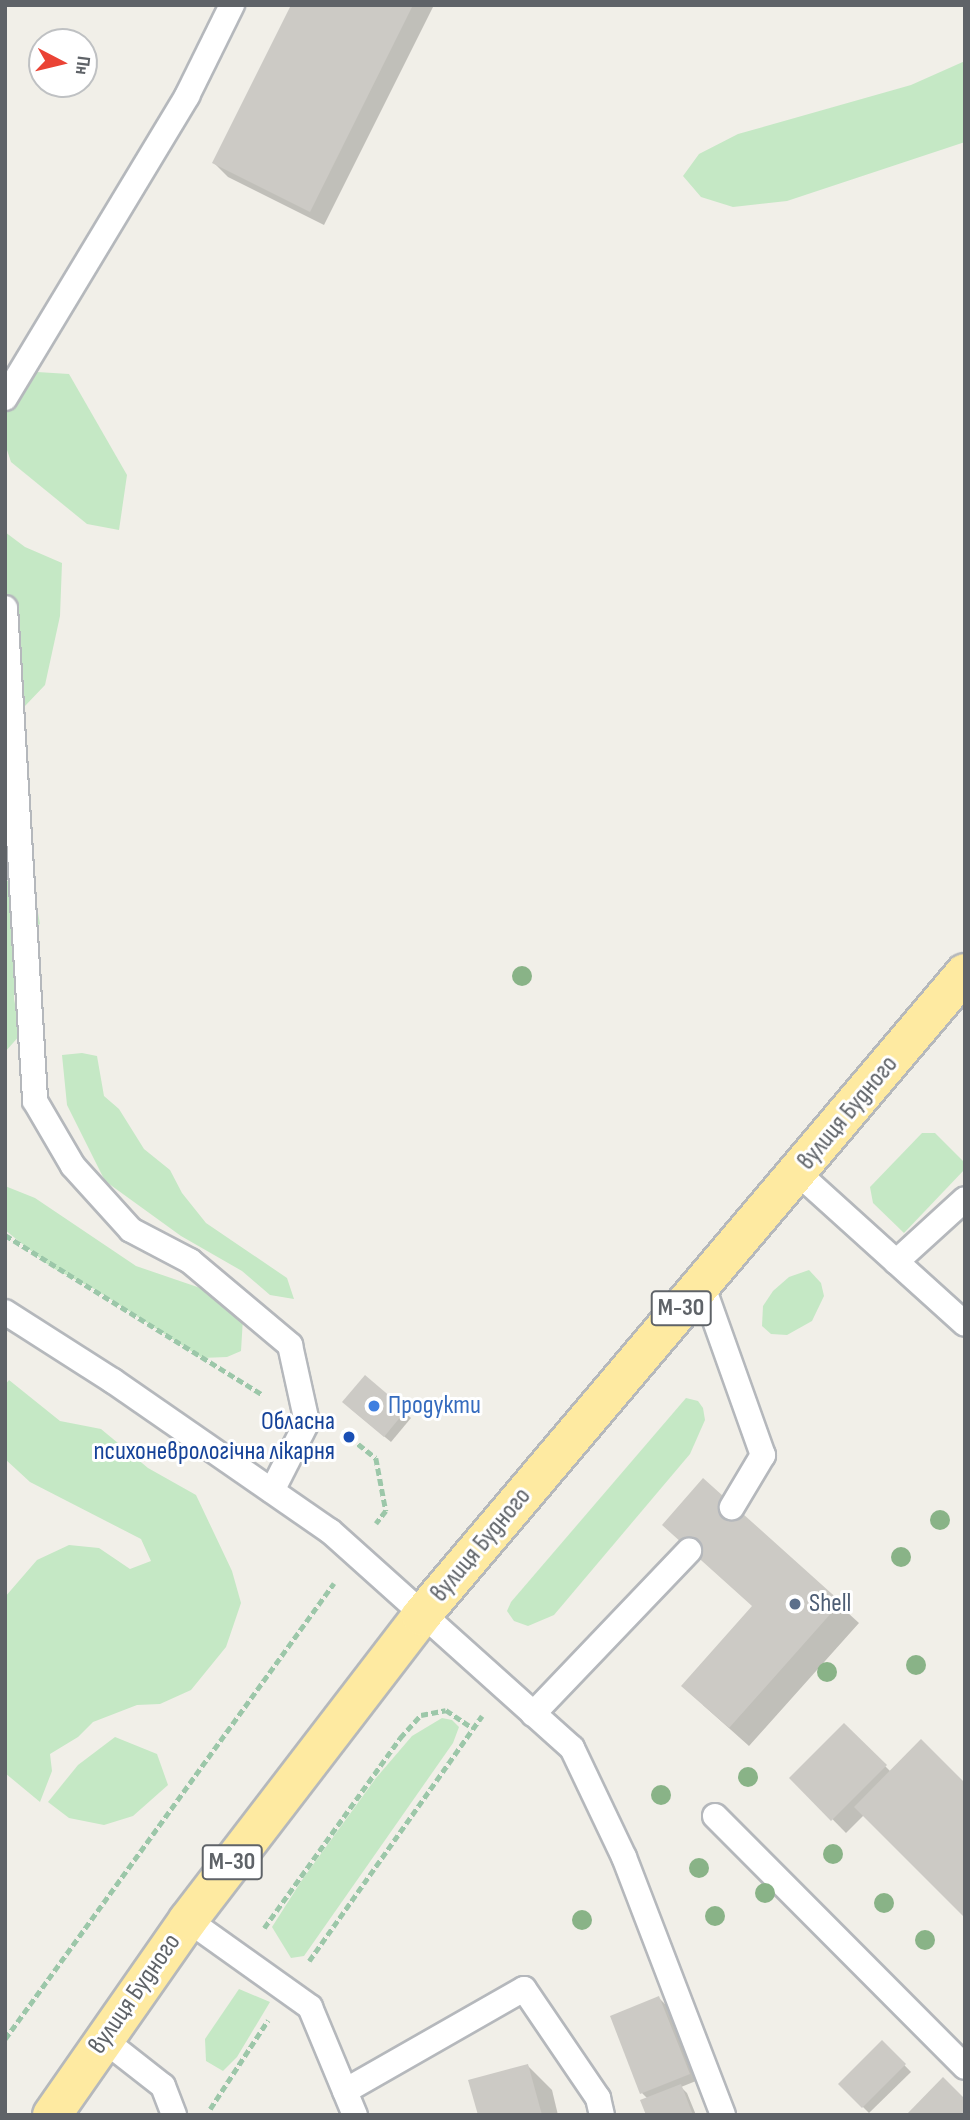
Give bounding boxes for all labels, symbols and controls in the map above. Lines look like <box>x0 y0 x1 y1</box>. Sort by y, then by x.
north arrow <box>28 28 98 98</box>
text: Пн <box>70 55 95 76</box>
street label: вулиця Будного <box>791 1050 905 1176</box>
road number: М-30 <box>650 1288 712 1328</box>
place label: Продукти <box>388 1390 481 1422</box>
marker: Продукти <box>366 1398 382 1414</box>
place label: Обласна психоневрологічна лікарня <box>93 1406 335 1468</box>
marker: Обласна психоневрологічна лікарня <box>341 1429 357 1445</box>
street label: вулиця Будного <box>424 1482 538 1608</box>
place label: Shell <box>809 1588 851 1620</box>
marker: Shell <box>787 1596 803 1612</box>
road number: М-30 <box>201 1842 264 1882</box>
street label: вулиця Будного <box>82 1928 188 2060</box>

